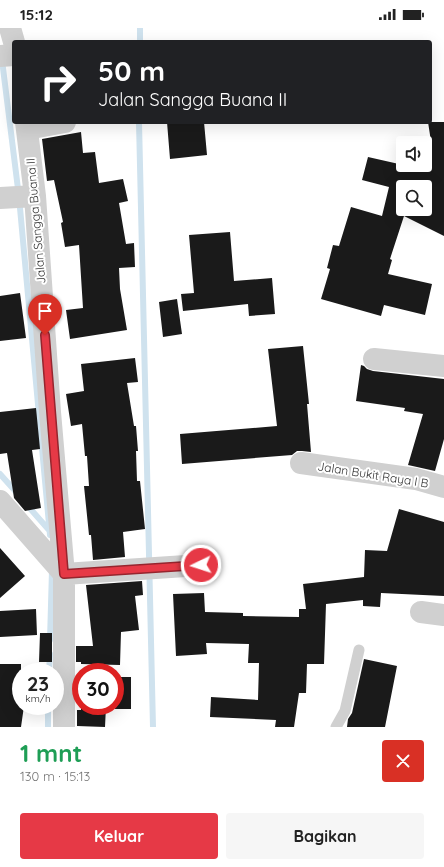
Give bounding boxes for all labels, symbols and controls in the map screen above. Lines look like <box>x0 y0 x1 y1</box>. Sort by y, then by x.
text: 15:12 <box>20 5 53 24</box>
text: 50 m <box>98 53 165 88</box>
icon: right <box>32 56 84 108</box>
text: Jalan Sangga Buana II <box>98 88 287 111</box>
map controls <box>396 136 432 216</box>
button: sound <box>396 136 432 172</box>
street label: Jalan Sangga Buana II <box>23 158 48 285</box>
button: search <box>396 180 432 216</box>
pin <box>28 294 62 335</box>
icon: arrive <box>34 300 56 322</box>
street label: Jalan Bukit Raya I B <box>317 458 430 491</box>
position arrow <box>180 544 222 586</box>
speed limit sign: 30 <box>72 663 124 715</box>
text: 23 <box>27 671 49 696</box>
text: km/h <box>25 692 51 705</box>
text: 1 mnt <box>20 738 82 768</box>
button: close <box>382 740 424 782</box>
text: 130 m · 15:13 <box>20 768 90 784</box>
button: Keluar <box>20 813 218 859</box>
button: Bagikan <box>226 813 424 859</box>

